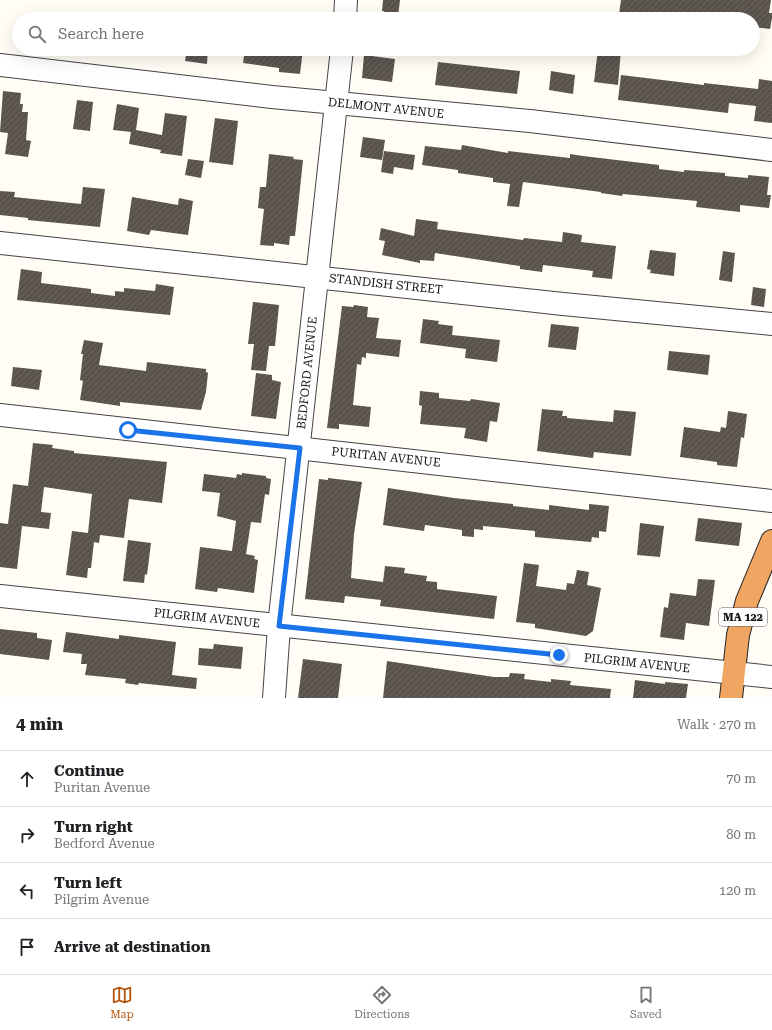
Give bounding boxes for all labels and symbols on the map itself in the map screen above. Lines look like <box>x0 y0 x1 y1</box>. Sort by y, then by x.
street label: DELMONT AVENUE <box>327 95 445 121</box>
street label: STANDISH STREET <box>329 271 443 297</box>
street label: BEDFORD AVENUE <box>294 316 320 430</box>
route start <box>119 421 137 439</box>
street label: PURITAN AVENUE <box>331 444 441 470</box>
street label: PILGRIM AVENUE <box>153 605 261 631</box>
road number: MA 122 <box>719 608 767 626</box>
route end <box>550 646 568 664</box>
street label: PILGRIM AVENUE <box>583 650 691 676</box>

